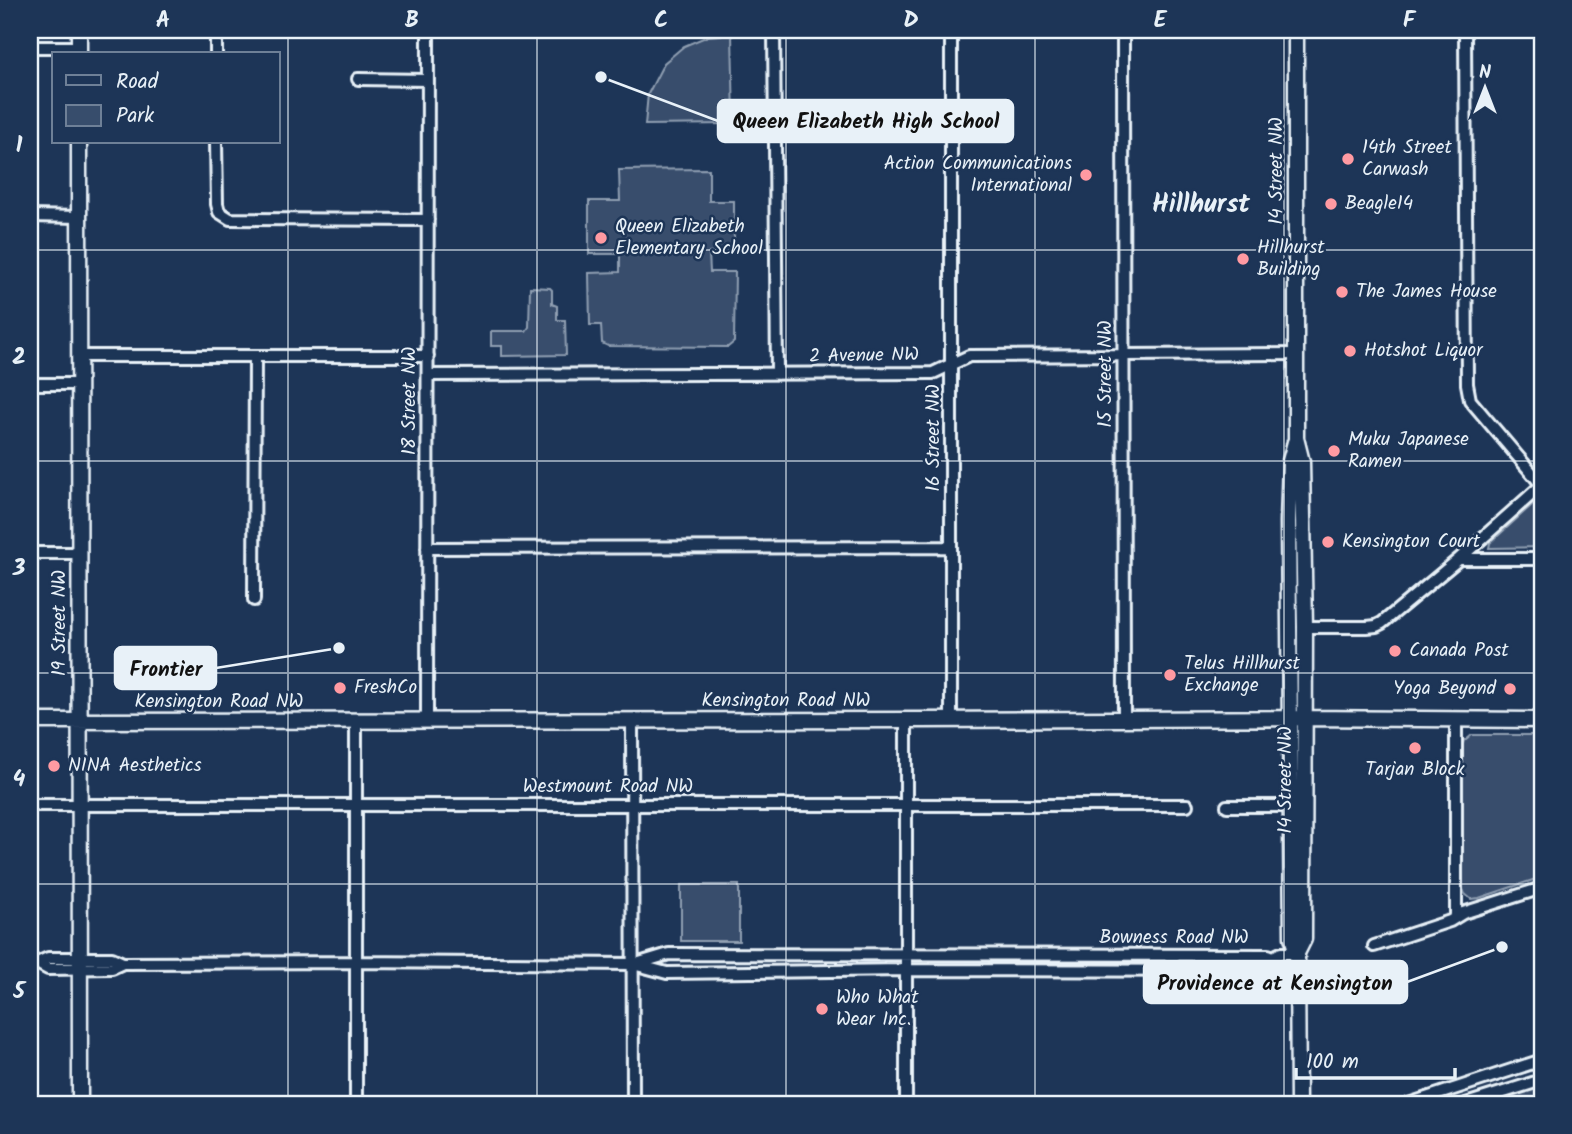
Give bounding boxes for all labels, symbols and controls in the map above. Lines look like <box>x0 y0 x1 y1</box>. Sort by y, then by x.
text: A <box>156 3 170 39</box>
text: B <box>405 3 419 39</box>
text: C <box>654 3 668 39</box>
text: D <box>903 3 919 39</box>
text: E <box>1154 3 1168 39</box>
text: F <box>1403 3 1417 39</box>
legend <box>52 52 280 144</box>
north arrow <box>1450 52 1520 122</box>
text: N <box>1479 58 1491 88</box>
text: Road <box>116 66 159 99</box>
text: Park <box>116 100 154 133</box>
callout: Queen Elizabeth High School <box>718 100 1013 142</box>
text: Queen Elizabeth High School <box>733 106 1000 139</box>
street label: 14 Street NW <box>1262 117 1292 225</box>
text: 1 <box>16 128 23 164</box>
place label: 14th Street Carwash <box>1362 133 1452 185</box>
place label: Action Communications International <box>884 149 1072 201</box>
marker: 14th Street Carwash <box>1340 151 1356 167</box>
marker: Action Communications International <box>1078 167 1094 183</box>
district label: Hillhurst <box>1152 184 1250 226</box>
place label: Beagle14 <box>1345 189 1413 219</box>
marker: Beagle14 <box>1323 196 1339 212</box>
place label: Queen Elizabeth Elementary School <box>615 212 763 264</box>
marker: Queen Elizabeth Elementary School <box>593 230 609 246</box>
place label: Hillhurst Building <box>1257 233 1325 285</box>
marker: Hillhurst Building <box>1235 251 1251 267</box>
place label: The James House <box>1356 277 1497 307</box>
marker: The James House <box>1334 284 1350 300</box>
street label: 15 Street NW <box>1091 320 1121 428</box>
place label: Hotshot Liquor <box>1364 336 1484 366</box>
text: 2 <box>12 340 26 376</box>
street label: 2 Avenue NW <box>809 340 919 372</box>
marker: Hotshot Liquor <box>1342 343 1358 359</box>
street label: 18 Street NW <box>395 347 425 455</box>
street label: 16 Street NW <box>919 384 949 492</box>
place label: Muku Japanese Ramen <box>1348 425 1469 477</box>
marker: Muku Japanese Ramen <box>1326 443 1342 459</box>
place label: Kensington Court <box>1342 527 1481 557</box>
marker: Kensington Court <box>1320 534 1336 550</box>
text: 3 <box>12 551 26 587</box>
street label: 19 Street NW <box>45 570 75 676</box>
place label: Canada Post <box>1409 636 1509 666</box>
marker: Canada Post <box>1387 643 1403 659</box>
callout: Frontier <box>115 647 216 689</box>
place label: Telus Hillhurst Exchange <box>1184 649 1300 701</box>
text: Frontier <box>130 654 204 687</box>
marker: Telus Hillhurst Exchange <box>1162 667 1178 683</box>
place label: FreshCo <box>354 673 417 703</box>
place label: Yoga Beyond <box>1393 674 1497 704</box>
marker: FreshCo <box>332 680 348 696</box>
marker: Yoga Beyond <box>1502 681 1518 697</box>
street label: Kensington Road NW <box>702 686 870 716</box>
street label: Kensington Road NW <box>135 687 303 717</box>
street label: 14 Street NW <box>1271 726 1301 834</box>
marker: Tarjan Block <box>1407 740 1423 756</box>
place label: NINA Aesthetics <box>68 751 202 781</box>
place label: Tarjan Block <box>1365 755 1465 785</box>
marker: NINA Aesthetics <box>46 758 62 774</box>
text: 4 <box>13 762 26 798</box>
street label: Westmount Road NW <box>523 772 693 802</box>
street label: Bowness Road NW <box>1099 923 1249 953</box>
callout: Providence at Kensington <box>1144 961 1407 1003</box>
text: Providence at Kensington <box>1157 968 1393 1001</box>
text: 5 <box>12 974 27 1010</box>
place label: Who What Wear Inc. <box>836 983 919 1035</box>
marker: Who What Wear Inc. <box>814 1001 830 1017</box>
scale bar <box>1296 1036 1455 1080</box>
text: 100 m <box>1306 1046 1359 1079</box>

